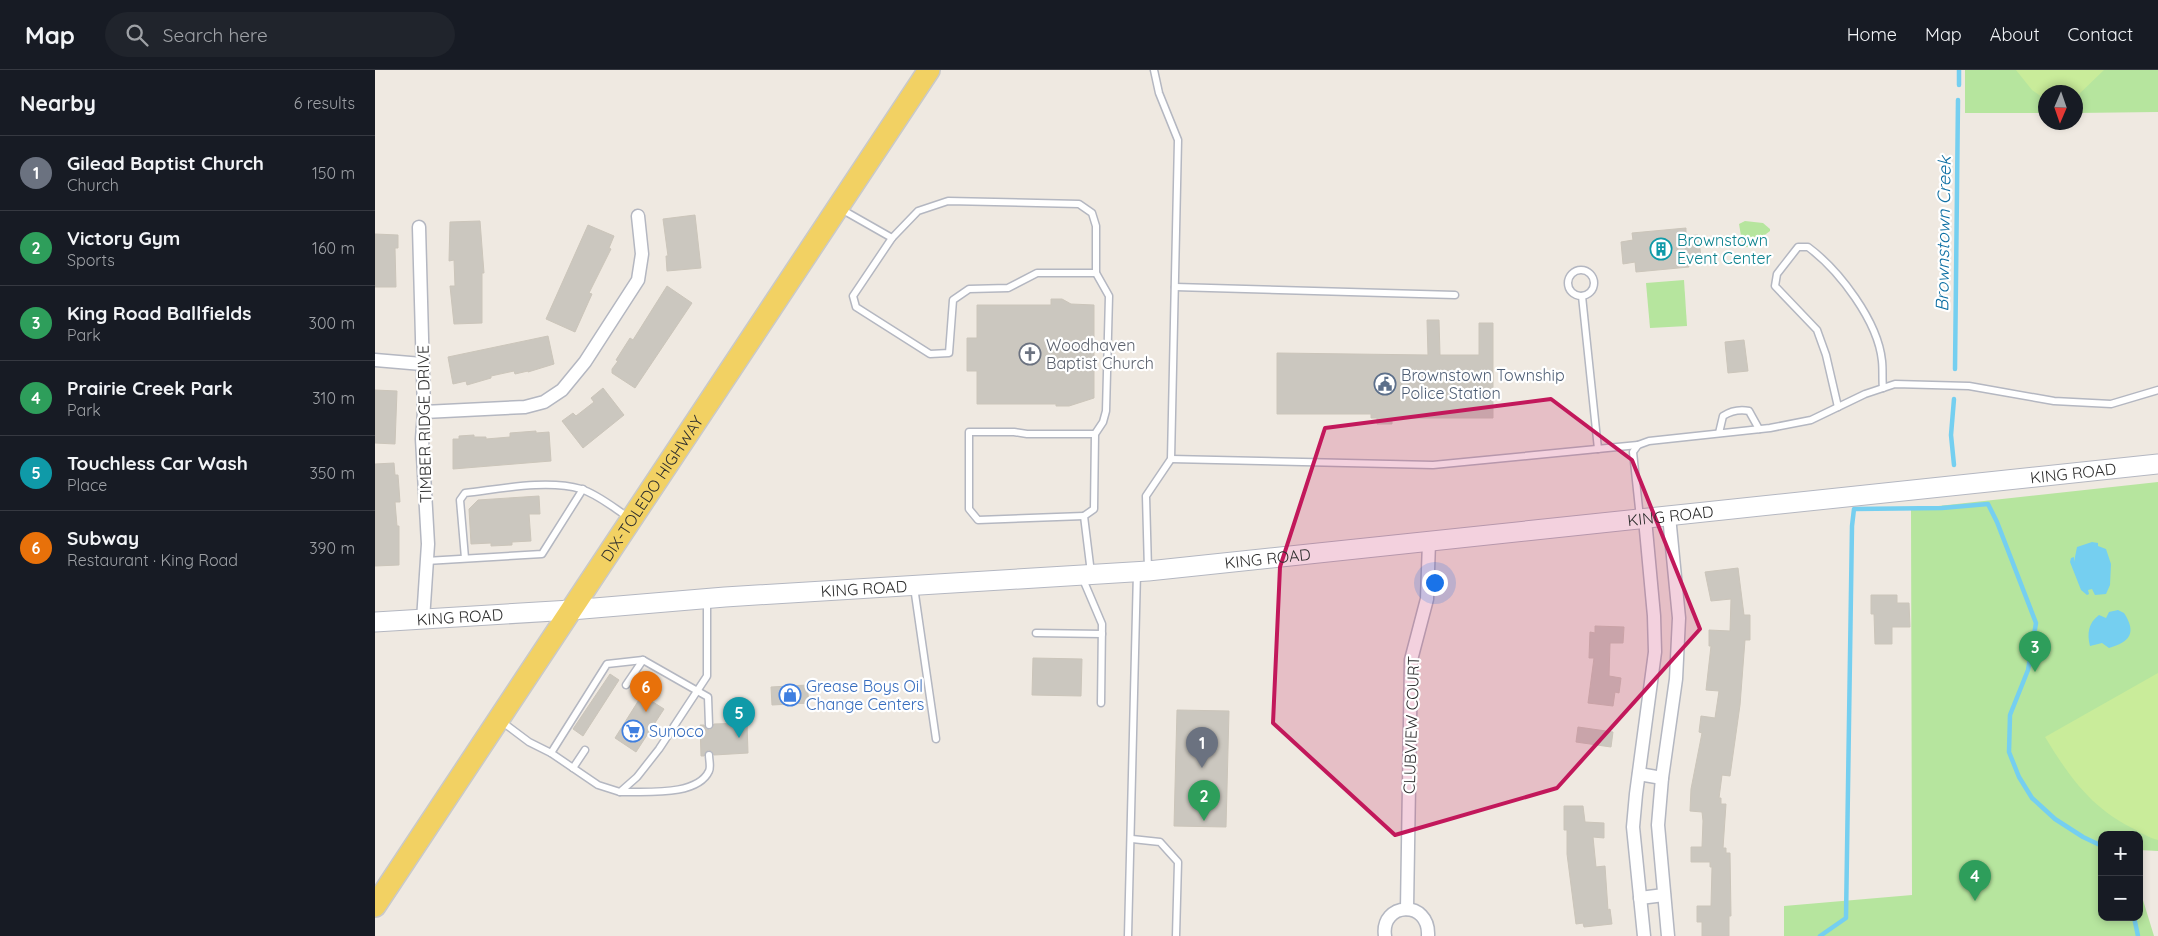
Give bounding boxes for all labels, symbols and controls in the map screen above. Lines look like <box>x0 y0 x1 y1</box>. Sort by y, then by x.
search box <box>105 12 455 57</box>
text: Map <box>25 20 75 50</box>
icon: search <box>123 21 151 49</box>
text: Search here <box>163 23 268 47</box>
text: Home <box>1847 23 1897 46</box>
text: Map <box>1925 23 1962 46</box>
text: About <box>1990 23 2040 46</box>
text: Contact <box>2068 23 2133 46</box>
north arrow <box>2038 85 2083 130</box>
text: Nearby <box>20 90 96 116</box>
text: 6 results <box>294 93 355 113</box>
text: Gilead Baptist Church <box>67 151 264 175</box>
water label: Brownstown Creek <box>1930 155 1956 312</box>
text: 1 <box>33 163 39 183</box>
text: 150 m <box>312 163 355 183</box>
text: Church <box>67 175 119 195</box>
text: Victory Gym <box>67 226 180 250</box>
place label: Brownstown Event Center <box>1677 230 1772 268</box>
building icon: Brownstown Event Center <box>1649 237 1673 261</box>
text: 2 <box>31 238 41 258</box>
text: 160 m <box>312 238 355 258</box>
text: Sports <box>67 250 115 270</box>
text: King Road Ballfields <box>67 301 251 325</box>
text: 3 <box>32 313 40 333</box>
text: 300 m <box>309 313 355 333</box>
text: Park <box>67 325 101 345</box>
place label: Woodhaven Baptist Church <box>1046 335 1154 373</box>
church icon: Woodhaven Baptist Church <box>1018 342 1042 366</box>
street label: TIMBER RIDGE DRIVE <box>413 345 435 503</box>
place label: Brownstown Township Police Station <box>1401 365 1565 403</box>
public building icon: Brownstown Township Police Station <box>1373 372 1397 396</box>
text: Prairie Creek Park <box>67 376 233 400</box>
text: 4 <box>31 388 41 408</box>
text: 310 m <box>312 388 355 408</box>
text: Park <box>67 400 101 420</box>
street label: DIX-TOLEDO HIGHWAY <box>596 412 707 565</box>
text: Touchless Car Wash <box>67 451 248 475</box>
street label: KING ROAD <box>2029 458 2117 487</box>
text: 5 <box>31 463 41 483</box>
text: 350 m <box>309 463 355 483</box>
text: Place <box>67 475 107 495</box>
street label: KING ROAD <box>1626 501 1714 530</box>
text: Subway <box>67 526 139 550</box>
text: 6 <box>32 538 40 558</box>
text: 390 m <box>309 538 355 558</box>
street label: KING ROAD <box>1224 544 1312 573</box>
text: Restaurant · King Road <box>67 550 238 570</box>
your location <box>1422 570 1448 596</box>
street label: KING ROAD <box>820 576 908 601</box>
street label: KING ROAD <box>416 604 504 629</box>
pin: 3 <box>2019 631 2051 672</box>
street label: CLUBVIEW COURT <box>1399 655 1423 794</box>
pin: 6 <box>630 671 662 712</box>
place label: Grease Boys Oil Change Centers <box>806 676 924 714</box>
shop icon: Grease Boys Oil Change Centers <box>778 683 802 707</box>
pin: 5 <box>723 697 755 738</box>
supermarket icon: Sunoco <box>621 719 645 743</box>
place label: Sunoco <box>649 721 704 741</box>
pin: 1 <box>1186 727 1218 768</box>
pin: 2 <box>1188 780 1220 821</box>
map controls <box>2098 831 2143 921</box>
button: + <box>2098 831 2143 876</box>
pin: 4 <box>1959 860 1991 901</box>
button: − <box>2098 876 2143 921</box>

